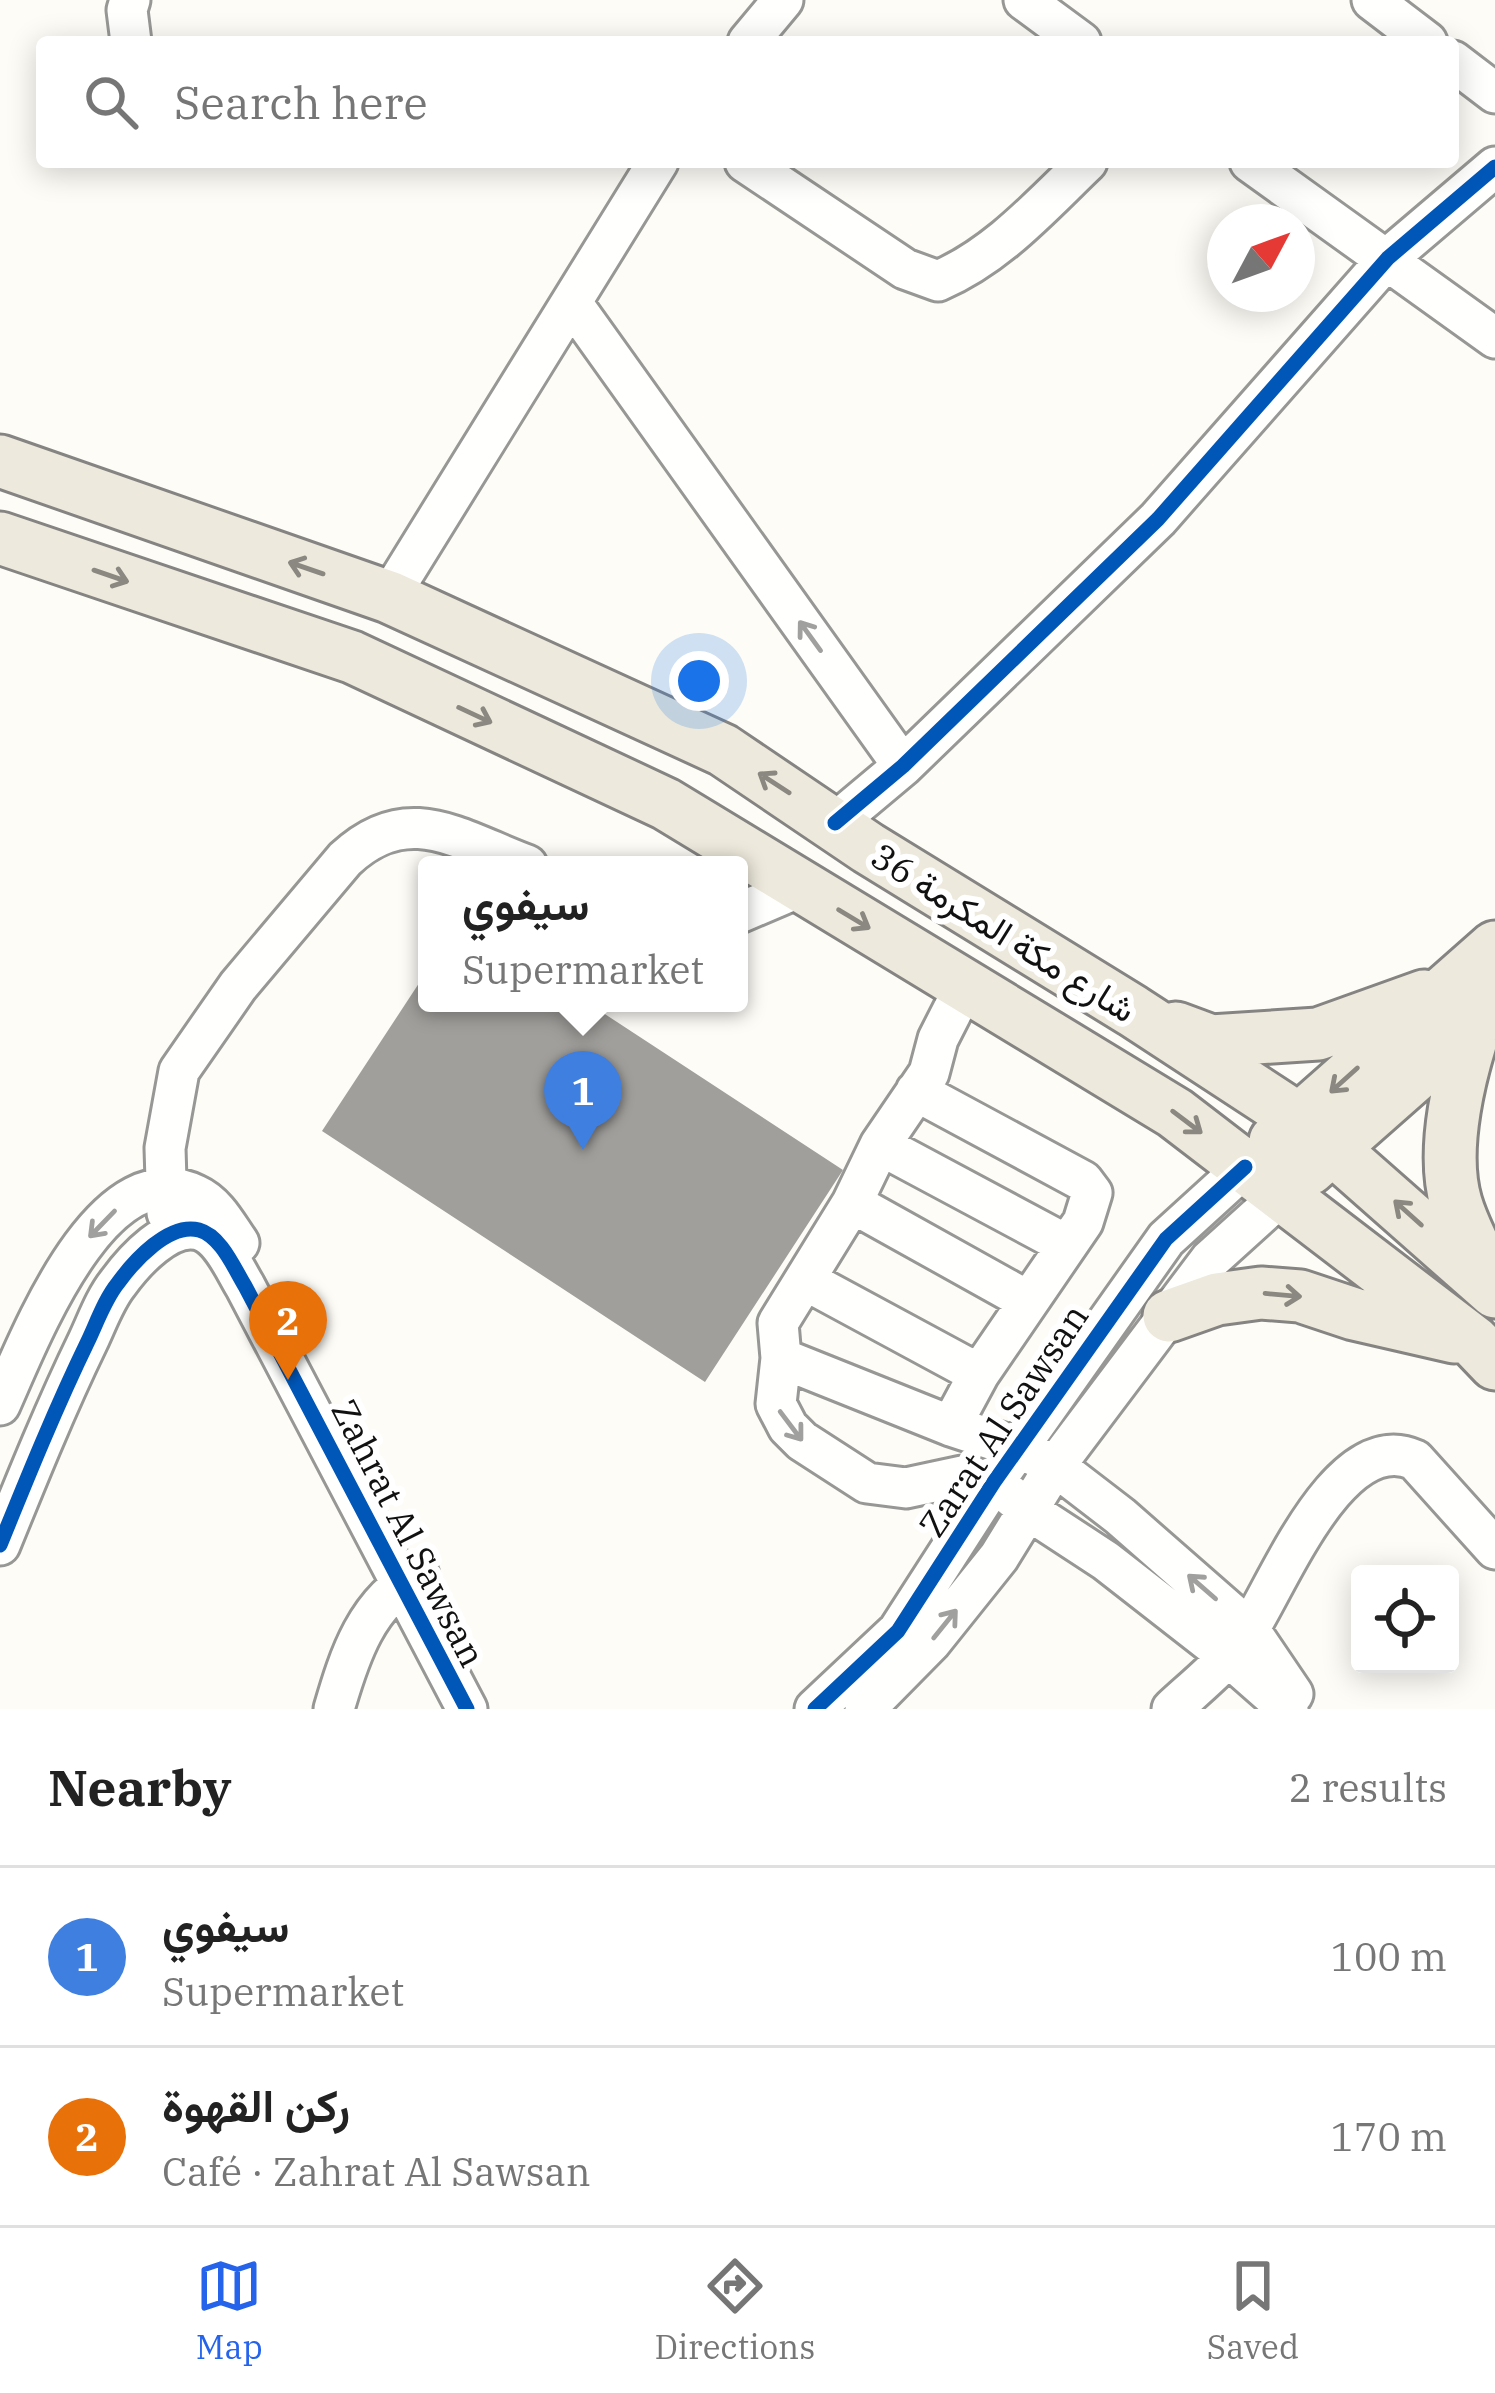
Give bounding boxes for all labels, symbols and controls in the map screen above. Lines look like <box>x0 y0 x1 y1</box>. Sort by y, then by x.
search box <box>36 36 1459 168</box>
icon: search <box>78 69 144 135</box>
text: Search here <box>174 73 428 131</box>
north arrow <box>1207 204 1315 312</box>
one-way arrow <box>287 556 325 578</box>
one-way arrow <box>92 567 129 588</box>
one-way arrow <box>798 620 823 653</box>
your location <box>669 651 729 711</box>
one-way arrow <box>456 705 492 727</box>
one-way arrow <box>757 770 791 795</box>
street label: شارع مكة المكرمة 36 <box>862 832 1145 1034</box>
popup <box>418 856 748 1012</box>
text: سيفوي <box>462 874 589 932</box>
one-way arrow <box>836 907 870 931</box>
text: Supermarket <box>462 944 704 995</box>
pin: 1 <box>544 1051 622 1150</box>
one-way arrow <box>1330 1066 1360 1093</box>
one-way arrow <box>1170 1109 1203 1135</box>
one-way arrow <box>1394 1200 1424 1227</box>
one-way arrow <box>88 1209 118 1239</box>
pin: 2 <box>249 1281 327 1380</box>
one-way arrow <box>1263 1284 1302 1307</box>
street label: Zarat Al Sawsan <box>908 1295 1098 1545</box>
street label: Zahrat Al Sawsan <box>321 1392 497 1674</box>
one-way arrow <box>778 1409 804 1441</box>
map controls <box>1351 1565 1459 1673</box>
button: locate <box>1351 1565 1459 1673</box>
one-way arrow <box>1187 1574 1218 1602</box>
one-way arrow <box>931 1609 959 1640</box>
text: Nearby <box>48 1754 232 1820</box>
text: 2 results <box>1289 1762 1447 1813</box>
text: سيفوي <box>162 1896 289 1954</box>
text: 1 <box>75 1931 99 1982</box>
text: 100 m <box>1331 1931 1447 1982</box>
text: Supermarket <box>162 1966 404 2017</box>
text: ركن القهوة <box>162 2076 350 2134</box>
text: 2 <box>75 2111 99 2162</box>
text: 170 m <box>1331 2111 1447 2162</box>
text: Café · Zahrat Al Sawsan <box>162 2146 591 2197</box>
tab: Map <box>196 2253 263 2368</box>
tab: Directions <box>654 2253 815 2368</box>
tab: Saved <box>1207 2253 1299 2368</box>

